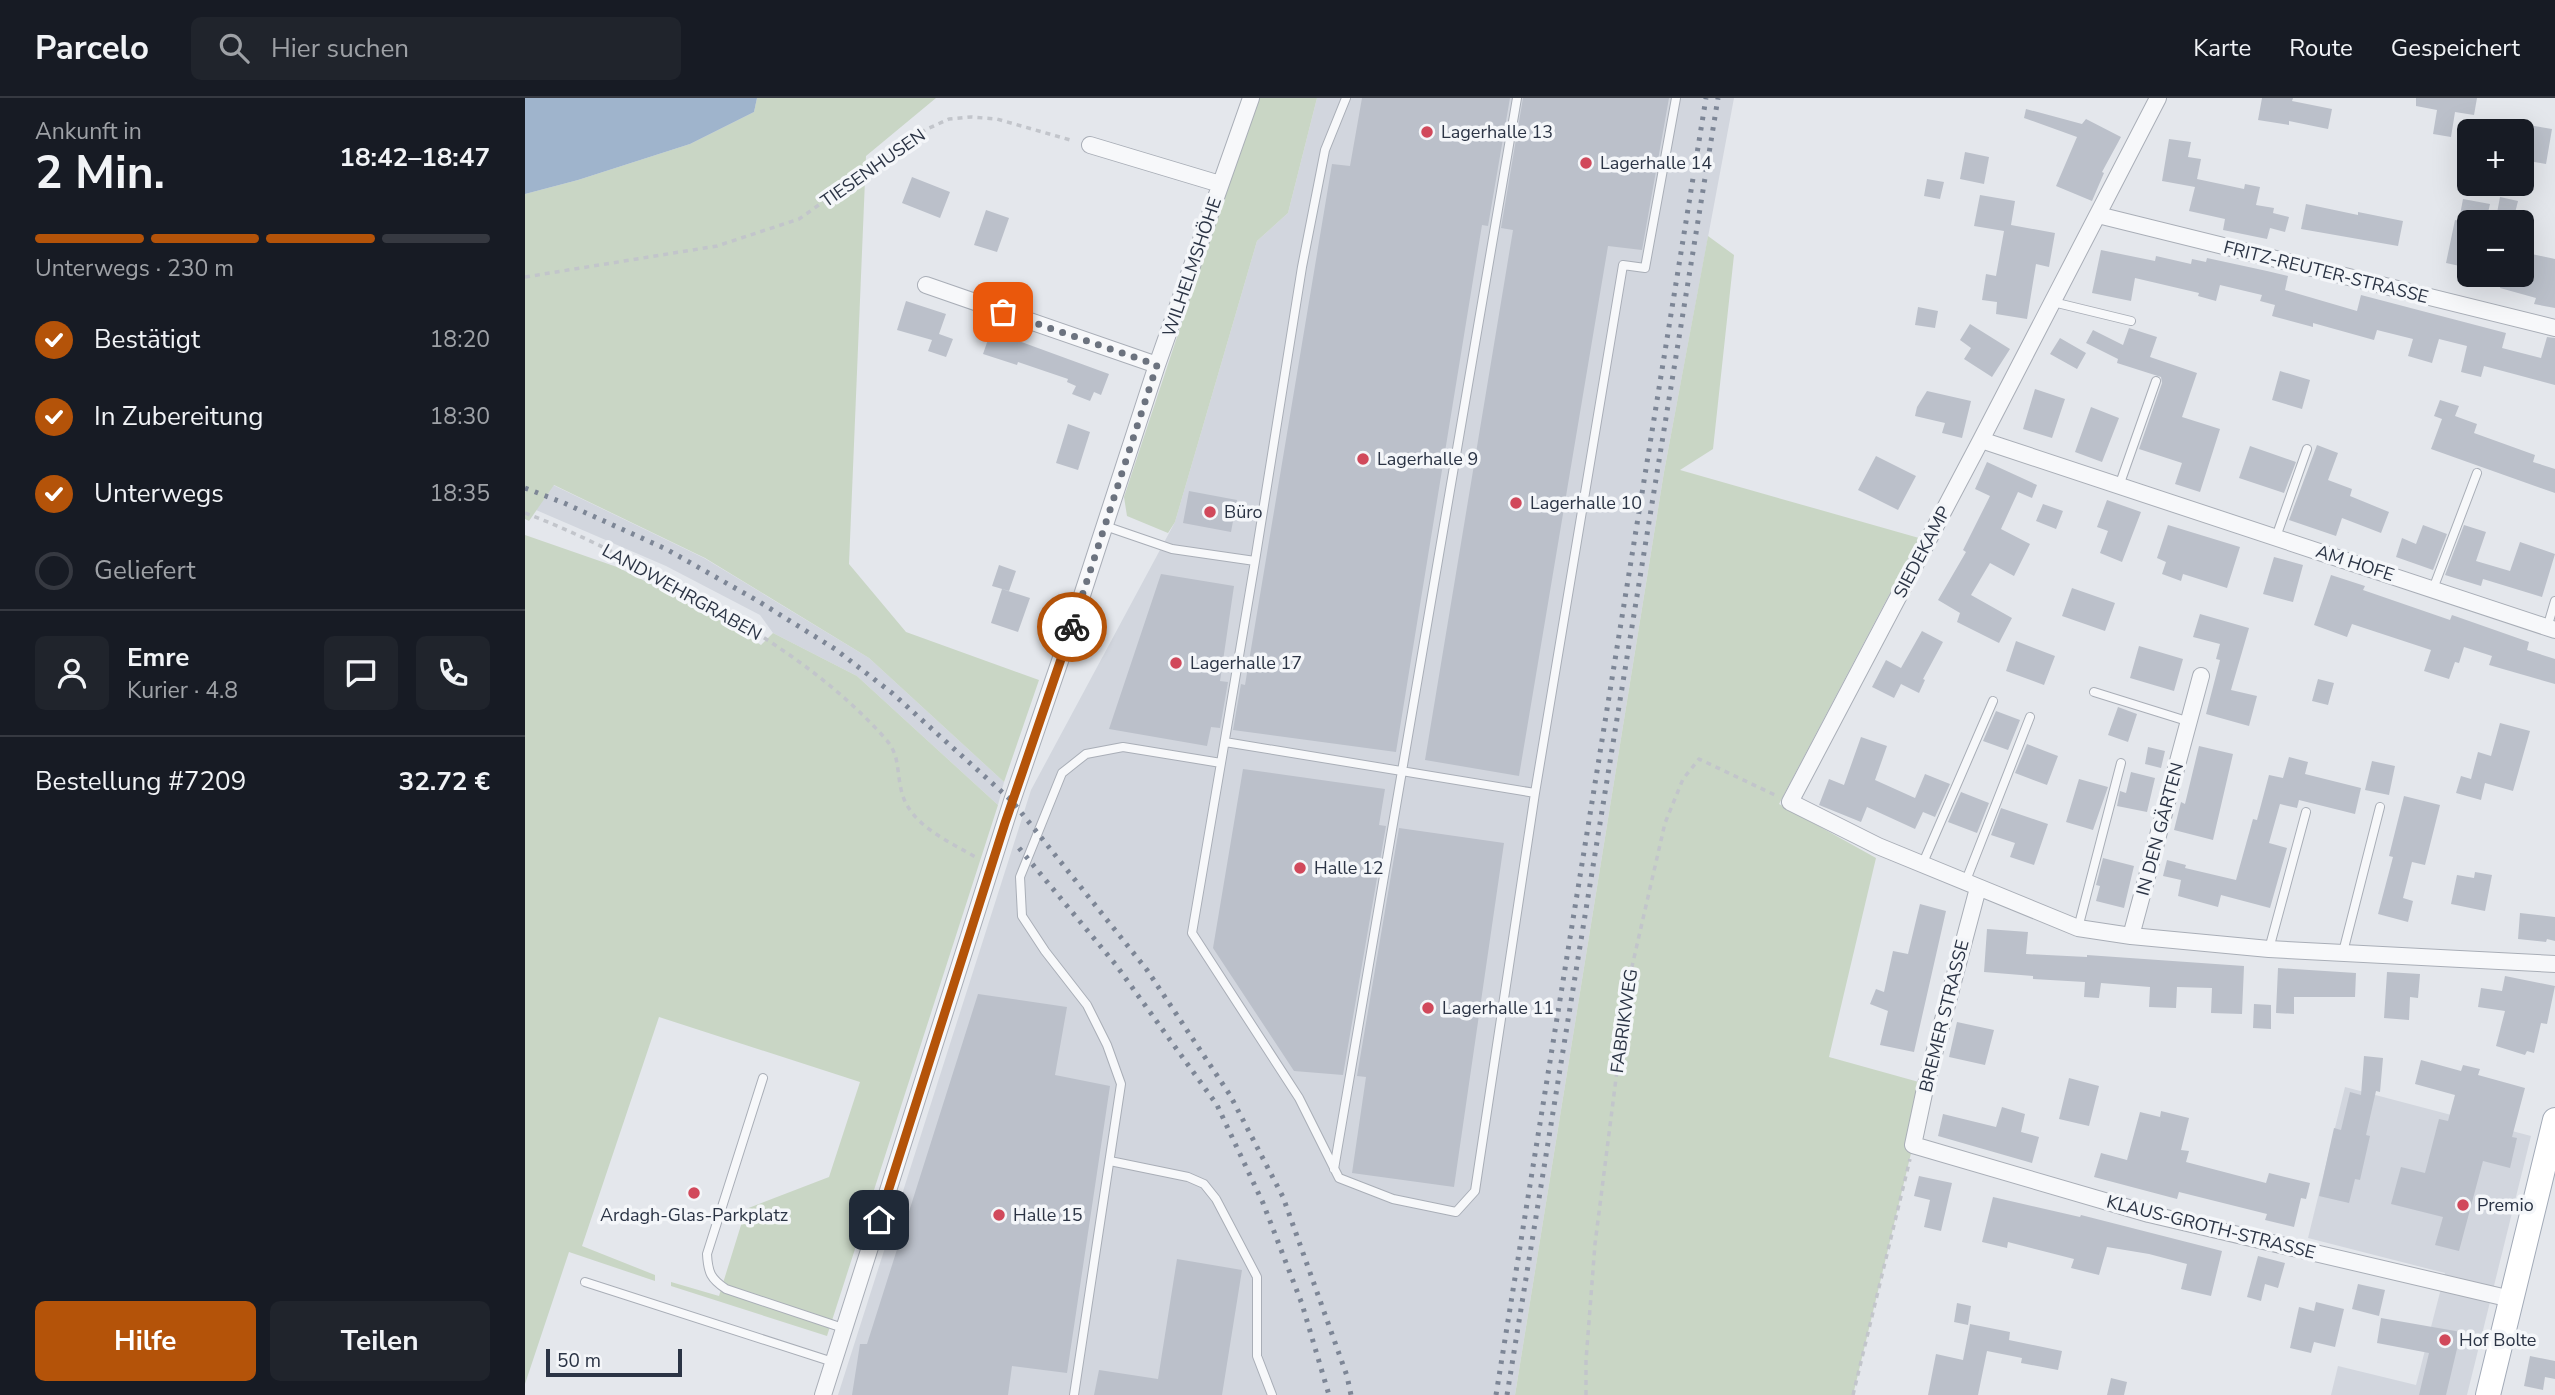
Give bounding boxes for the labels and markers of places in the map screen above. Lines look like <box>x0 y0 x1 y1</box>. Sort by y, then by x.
place label: Lagerhalle 13 <box>1441 120 1553 144</box>
marker: Lagerhalle 13 <box>1419 124 1435 140</box>
place label: Lagerhalle 14 <box>1600 151 1712 175</box>
marker: Lagerhalle 14 <box>1578 155 1594 171</box>
pin <box>973 282 1033 342</box>
place label: Lagerhalle 9 <box>1377 447 1478 471</box>
marker: Lagerhalle 9 <box>1355 451 1371 467</box>
place label: Lagerhalle 10 <box>1530 491 1642 515</box>
marker: Lagerhalle 10 <box>1508 495 1524 511</box>
place label: Büro <box>1224 500 1263 524</box>
marker: Büro <box>1202 504 1218 520</box>
place label: Lagerhalle 17 <box>1190 651 1302 675</box>
marker: Lagerhalle 17 <box>1168 655 1184 671</box>
place label: Halle 12 <box>1314 856 1384 880</box>
marker: Halle 12 <box>1292 860 1308 876</box>
place label: Lagerhalle 11 <box>1442 996 1554 1020</box>
marker: Lagerhalle 11 <box>1420 1000 1436 1016</box>
marker: Ardagh-Glas-Parkplatz <box>686 1185 702 1201</box>
pin <box>849 1190 909 1250</box>
place label: Premio <box>2477 1193 2534 1217</box>
marker: Premio <box>2455 1197 2471 1213</box>
place label: Ardagh-Glas-Parkplatz <box>600 1203 788 1227</box>
place label: Halle 15 <box>1013 1203 1083 1227</box>
marker: Halle 15 <box>991 1207 1007 1223</box>
place label: Hof Bolte <box>2459 1328 2536 1352</box>
marker: Hof Bolte <box>2437 1332 2453 1348</box>

